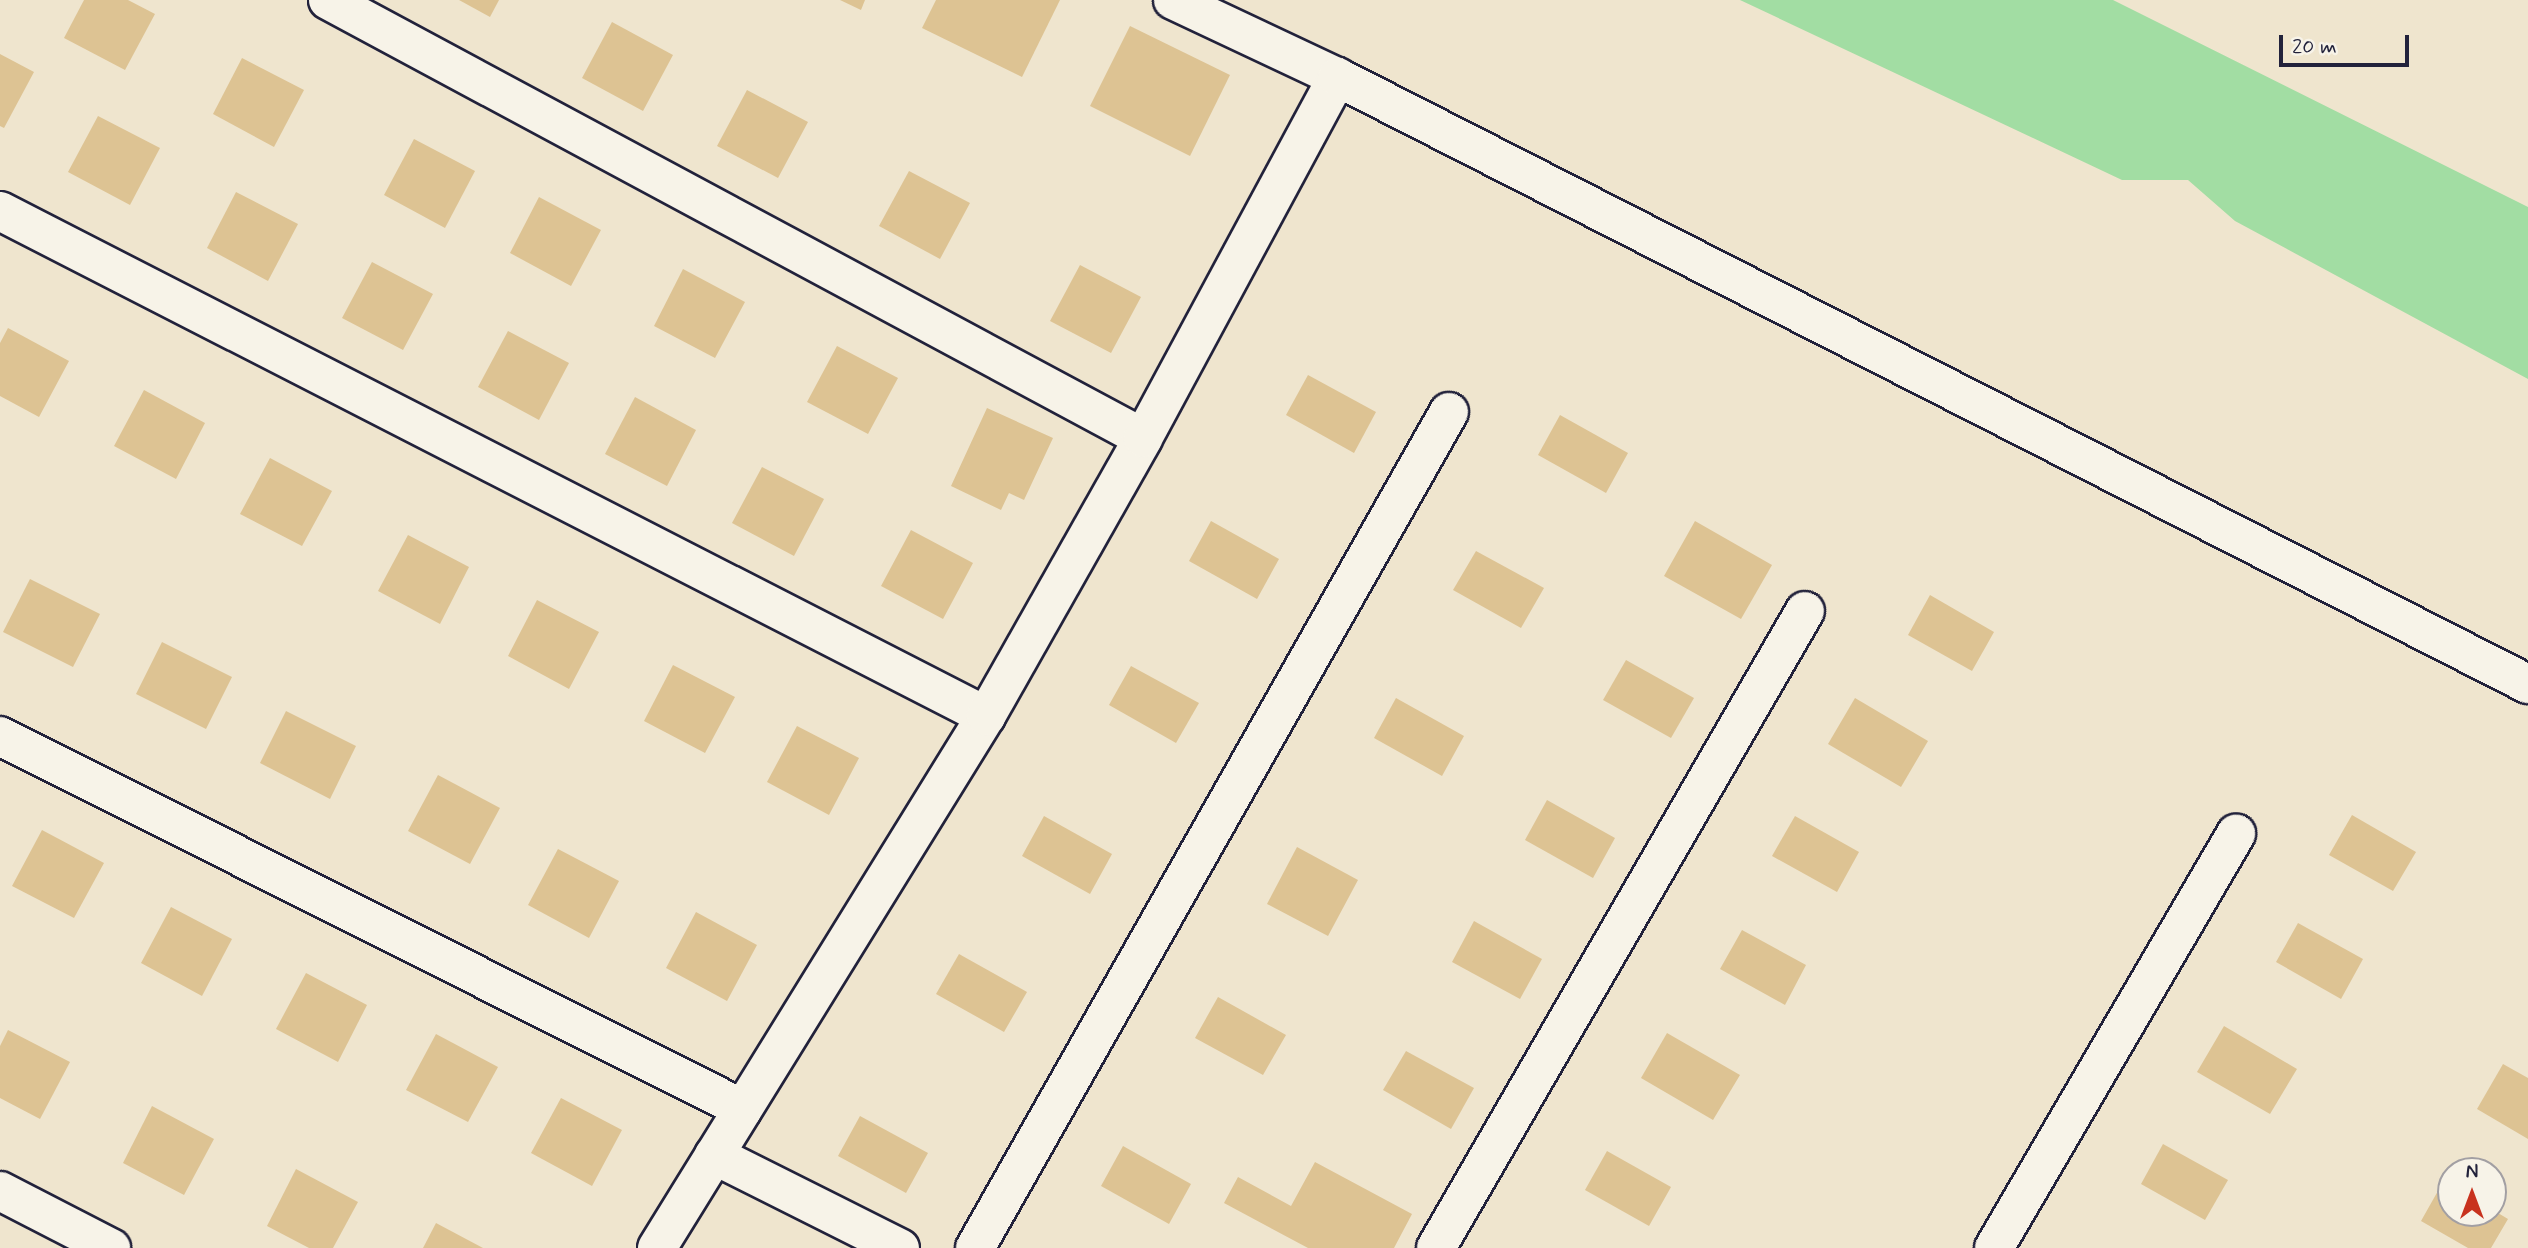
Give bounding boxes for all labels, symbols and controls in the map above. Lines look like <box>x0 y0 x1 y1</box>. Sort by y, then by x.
scale bar <box>2283 21 2412 65</box>
text: 20 m <box>2292 33 2337 61</box>
north arrow <box>2437 1157 2507 1227</box>
text: N <box>2466 1160 2478 1185</box>

